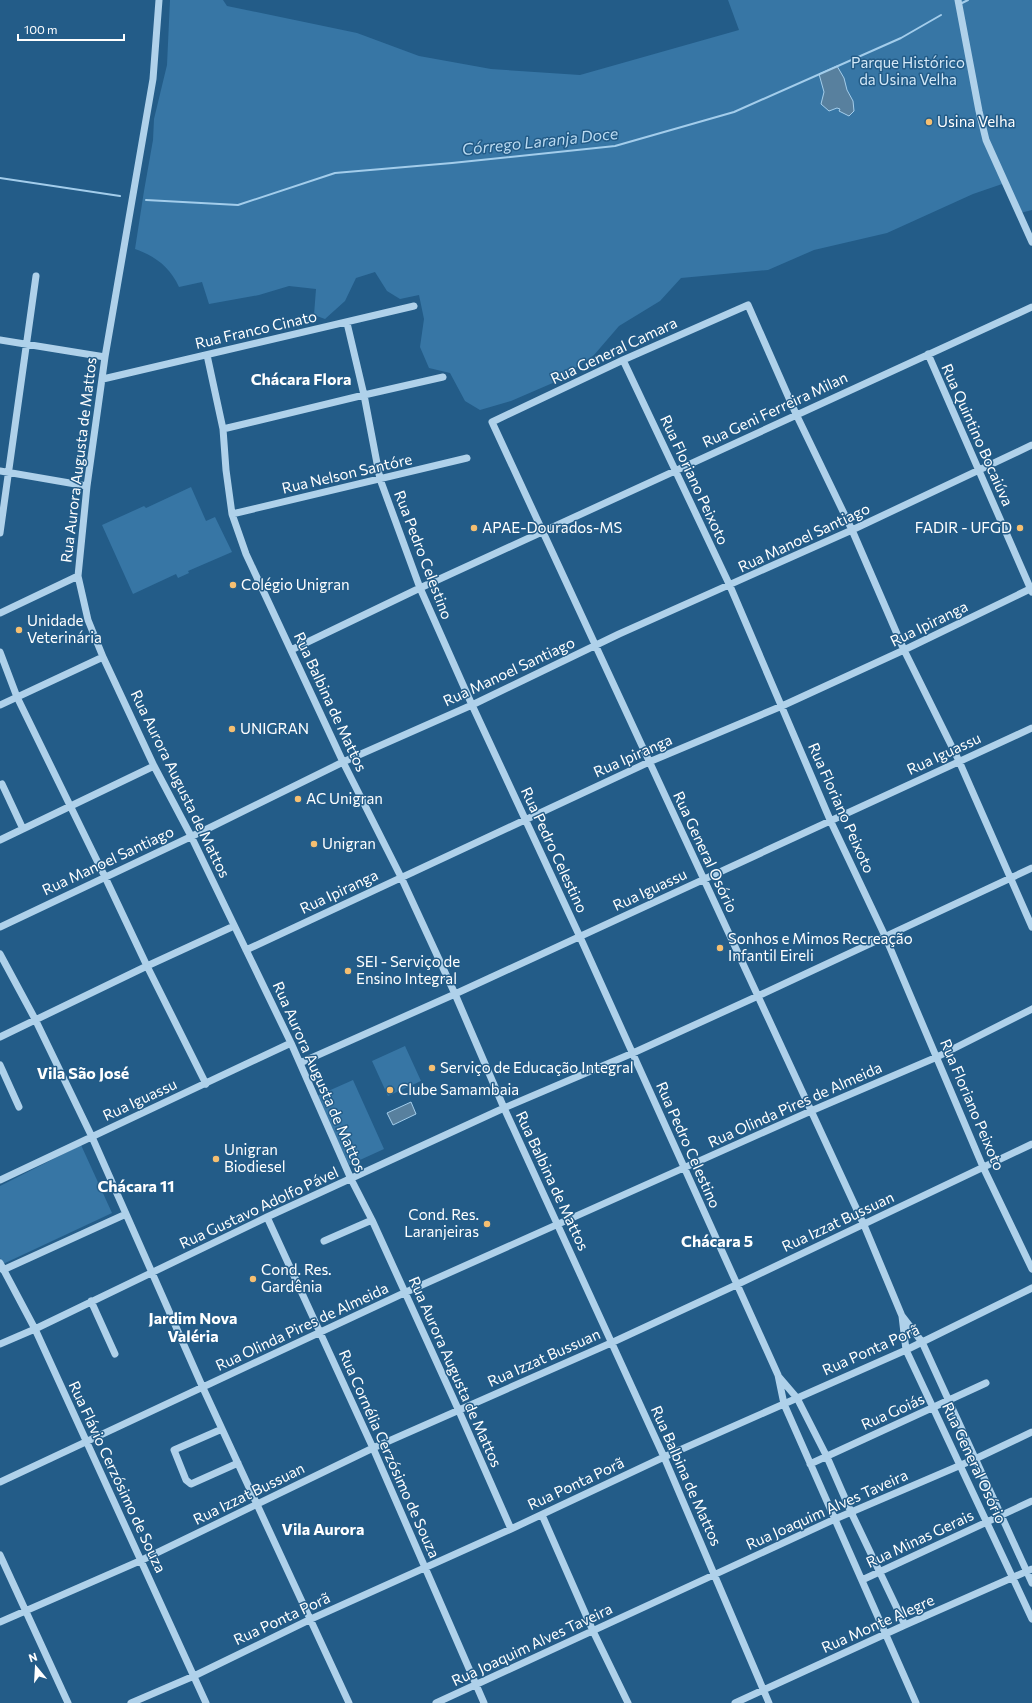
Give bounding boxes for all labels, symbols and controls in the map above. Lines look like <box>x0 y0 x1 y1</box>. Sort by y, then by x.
scale bar <box>18 16 124 42</box>
text: 100 m <box>24 22 58 36</box>
park label: Parque Histórico da Usina Velha <box>851 53 965 88</box>
place label: Usina Velha <box>937 112 1015 130</box>
marker: Usina Velha <box>924 117 934 127</box>
water label: Córrego Laranja Doce <box>461 123 620 158</box>
street label: Rua Franco Cinato <box>193 306 319 352</box>
street label: Rua General Camara <box>547 313 680 387</box>
street label: Rua Aurora Augusta de Mattos <box>56 356 100 564</box>
street label: Rua Quintino Bocaiúva <box>938 361 1017 509</box>
street label: Rua Geni Ferreira Milan <box>699 368 850 451</box>
district label: Chácara Flora <box>251 369 351 388</box>
street label: Rua Floriano Peixoto <box>657 412 733 547</box>
street label: Rua Nelson Santóre <box>280 449 414 497</box>
street label: Rua Pedro Celestino <box>391 488 457 622</box>
street label: Rua Manoel Santiago <box>735 499 872 576</box>
place label: APAE-Dourados-MS <box>482 518 623 536</box>
place label: FADIR - UFGD <box>915 518 1012 536</box>
marker: APAE-Dourados-MS <box>469 523 479 533</box>
marker: FADIR - UFGD <box>1015 523 1025 533</box>
place label: Colégio Unigran <box>241 575 350 593</box>
marker: Colégio Unigran <box>228 580 238 590</box>
street label: Rua Ipiranga <box>887 597 970 650</box>
place label: Unidade Veterinária <box>27 611 102 646</box>
marker: Unidade Veterinária <box>14 625 24 635</box>
street label: Rua Balbina de Mattos <box>291 629 371 774</box>
street label: Rua Manoel Santiago <box>440 633 577 710</box>
street label: Rua Aurora Augusta de Mattos <box>127 687 234 881</box>
place label: UNIGRAN <box>240 719 309 737</box>
marker: UNIGRAN <box>227 724 237 734</box>
street label: Rua Iguassu <box>904 728 983 778</box>
street label: Rua Ipiranga <box>590 730 675 780</box>
street label: Rua Floriano Peixoto <box>805 740 879 876</box>
street label: Rua Pedro Celestino <box>518 784 592 915</box>
street label: Rua General Osório <box>670 788 742 915</box>
place label: AC Unigran <box>306 789 383 807</box>
marker: AC Unigran <box>293 794 303 804</box>
street label: Rua Manoel Santiago <box>39 822 176 899</box>
place label: Unigran <box>322 834 376 852</box>
marker: Unigran <box>309 839 319 849</box>
street label: Rua Iguassu <box>610 864 689 914</box>
street label: Rua Ipiranga <box>297 865 381 917</box>
place label: Sonhos e Mimos Recreação Infantil Eireli <box>728 929 913 964</box>
marker: Sonhos e Mimos Recreação Infantil Eireli <box>715 943 725 953</box>
place label: SEI - Serviço de Ensino Integral <box>356 952 460 987</box>
marker: SEI - Serviço de Ensino Integral <box>343 966 353 976</box>
street label: Rua Aurora Augusta de Mattos <box>270 978 370 1175</box>
street label: Rua Floriano Peixoto <box>937 1036 1009 1173</box>
place label: Serviço de Educação Integral <box>440 1058 634 1076</box>
street label: Rua Olinda Pires de Almeida <box>705 1058 884 1151</box>
district label: Vila São José <box>37 1063 129 1082</box>
marker: Serviço de Educação Integral <box>427 1063 437 1073</box>
street label: Rua Iguassu <box>100 1074 179 1124</box>
street label: Rua Pedro Celestino <box>653 1079 725 1211</box>
place label: Clube Samambaia <box>398 1080 519 1098</box>
marker: Clube Samambaia <box>385 1085 395 1095</box>
street label: Rua Balbina de Mattos <box>513 1108 593 1253</box>
place label: Unigran Biodiesel <box>224 1140 285 1175</box>
marker: Unigran Biodiesel <box>211 1154 221 1164</box>
street label: Rua Gustavo Adolfo Pável <box>176 1162 341 1252</box>
district label: Chácara 11 <box>97 1176 175 1195</box>
street label: Rua Izzat Bussuan <box>779 1187 896 1255</box>
place label: Cond. Res. Laranjeiras <box>404 1205 479 1240</box>
marker: Cond. Res. Laranjeiras <box>482 1219 492 1229</box>
district label: Chácara 5 <box>681 1231 753 1250</box>
place label: Cond. Res. Gardênia <box>261 1260 332 1295</box>
street label: Rua Aurora Augusta de Mattos <box>406 1273 506 1470</box>
marker: Cond. Res. Gardênia <box>248 1274 258 1284</box>
street label: Rua Olinda Pires de Almeida <box>212 1278 391 1374</box>
district label: Jardim Nova Valéria <box>149 1308 237 1345</box>
street label: Rua Ponta Porã <box>819 1320 922 1379</box>
street label: Rua Izzat Bussuan <box>484 1324 603 1390</box>
street label: Rua Cornélia Cerzósimo de Souza <box>336 1347 444 1561</box>
street label: Rua Flávio Cerzósimo de Souza <box>66 1378 170 1575</box>
street label: Rua Goiás <box>858 1389 927 1433</box>
street label: Rua General Osório <box>939 1399 1011 1526</box>
street label: Rua Balbina de Mattos <box>648 1403 726 1549</box>
street label: Rua Ponta Porã <box>524 1453 627 1513</box>
street label: Rua Izzat Bussuan <box>190 1458 307 1528</box>
street label: Rua Joaquim Alves Taveira <box>743 1465 910 1553</box>
street label: Rua Minas Gerais <box>863 1505 976 1571</box>
district label: Vila Aurora <box>282 1519 364 1538</box>
street label: Rua Ponta Porã <box>230 1588 333 1648</box>
street label: Rua Monte Alegre <box>818 1590 937 1656</box>
street label: Rua Joaquim Alves Taveira <box>448 1599 615 1689</box>
north arrow <box>16 1647 56 1687</box>
text: N <box>27 1650 39 1664</box>

